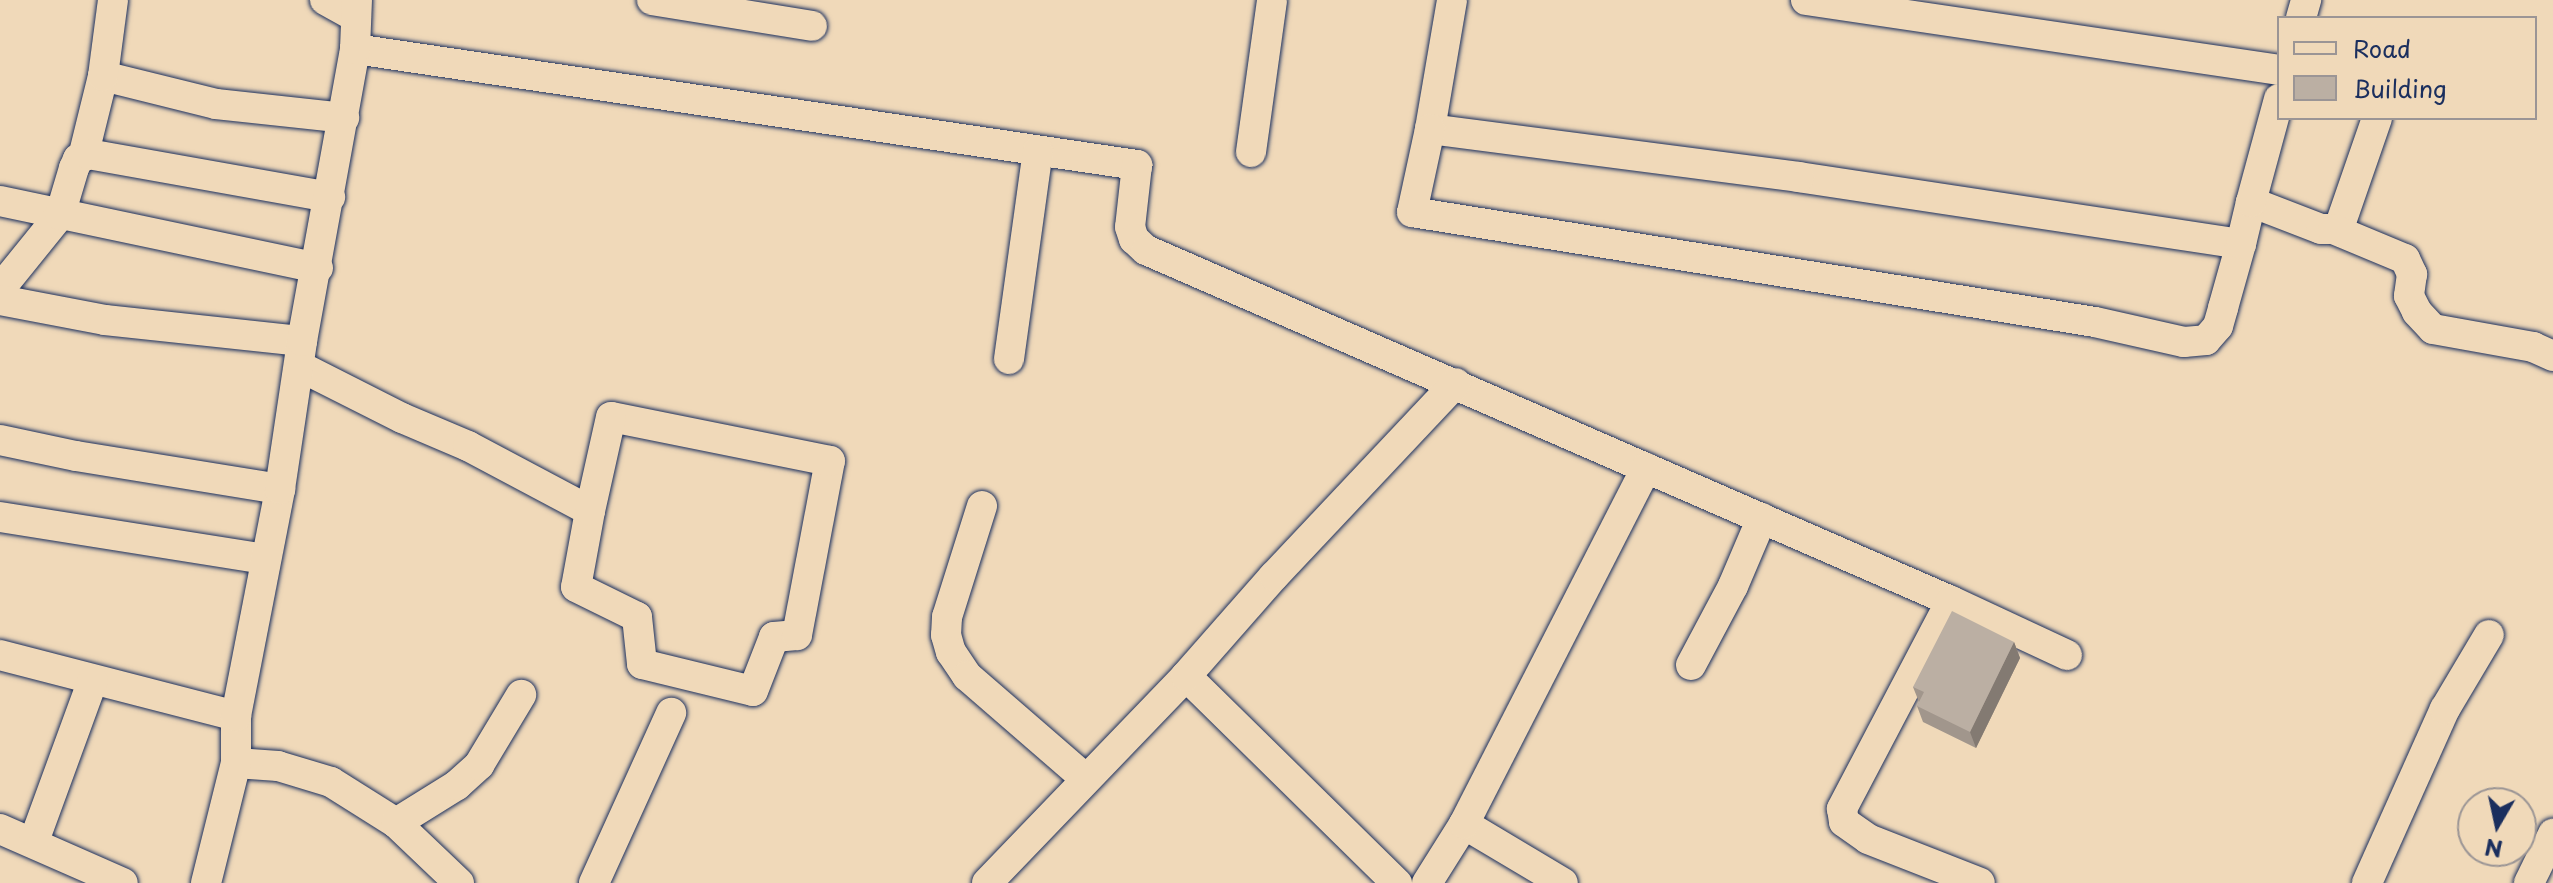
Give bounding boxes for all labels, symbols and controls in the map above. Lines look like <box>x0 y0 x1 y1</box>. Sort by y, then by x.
legend <box>2277 16 2537 120</box>
text: Road <box>2353 30 2411 66</box>
text: Building <box>2353 70 2447 106</box>
north arrow <box>2457 787 2537 867</box>
text: N <box>2482 832 2505 867</box>

